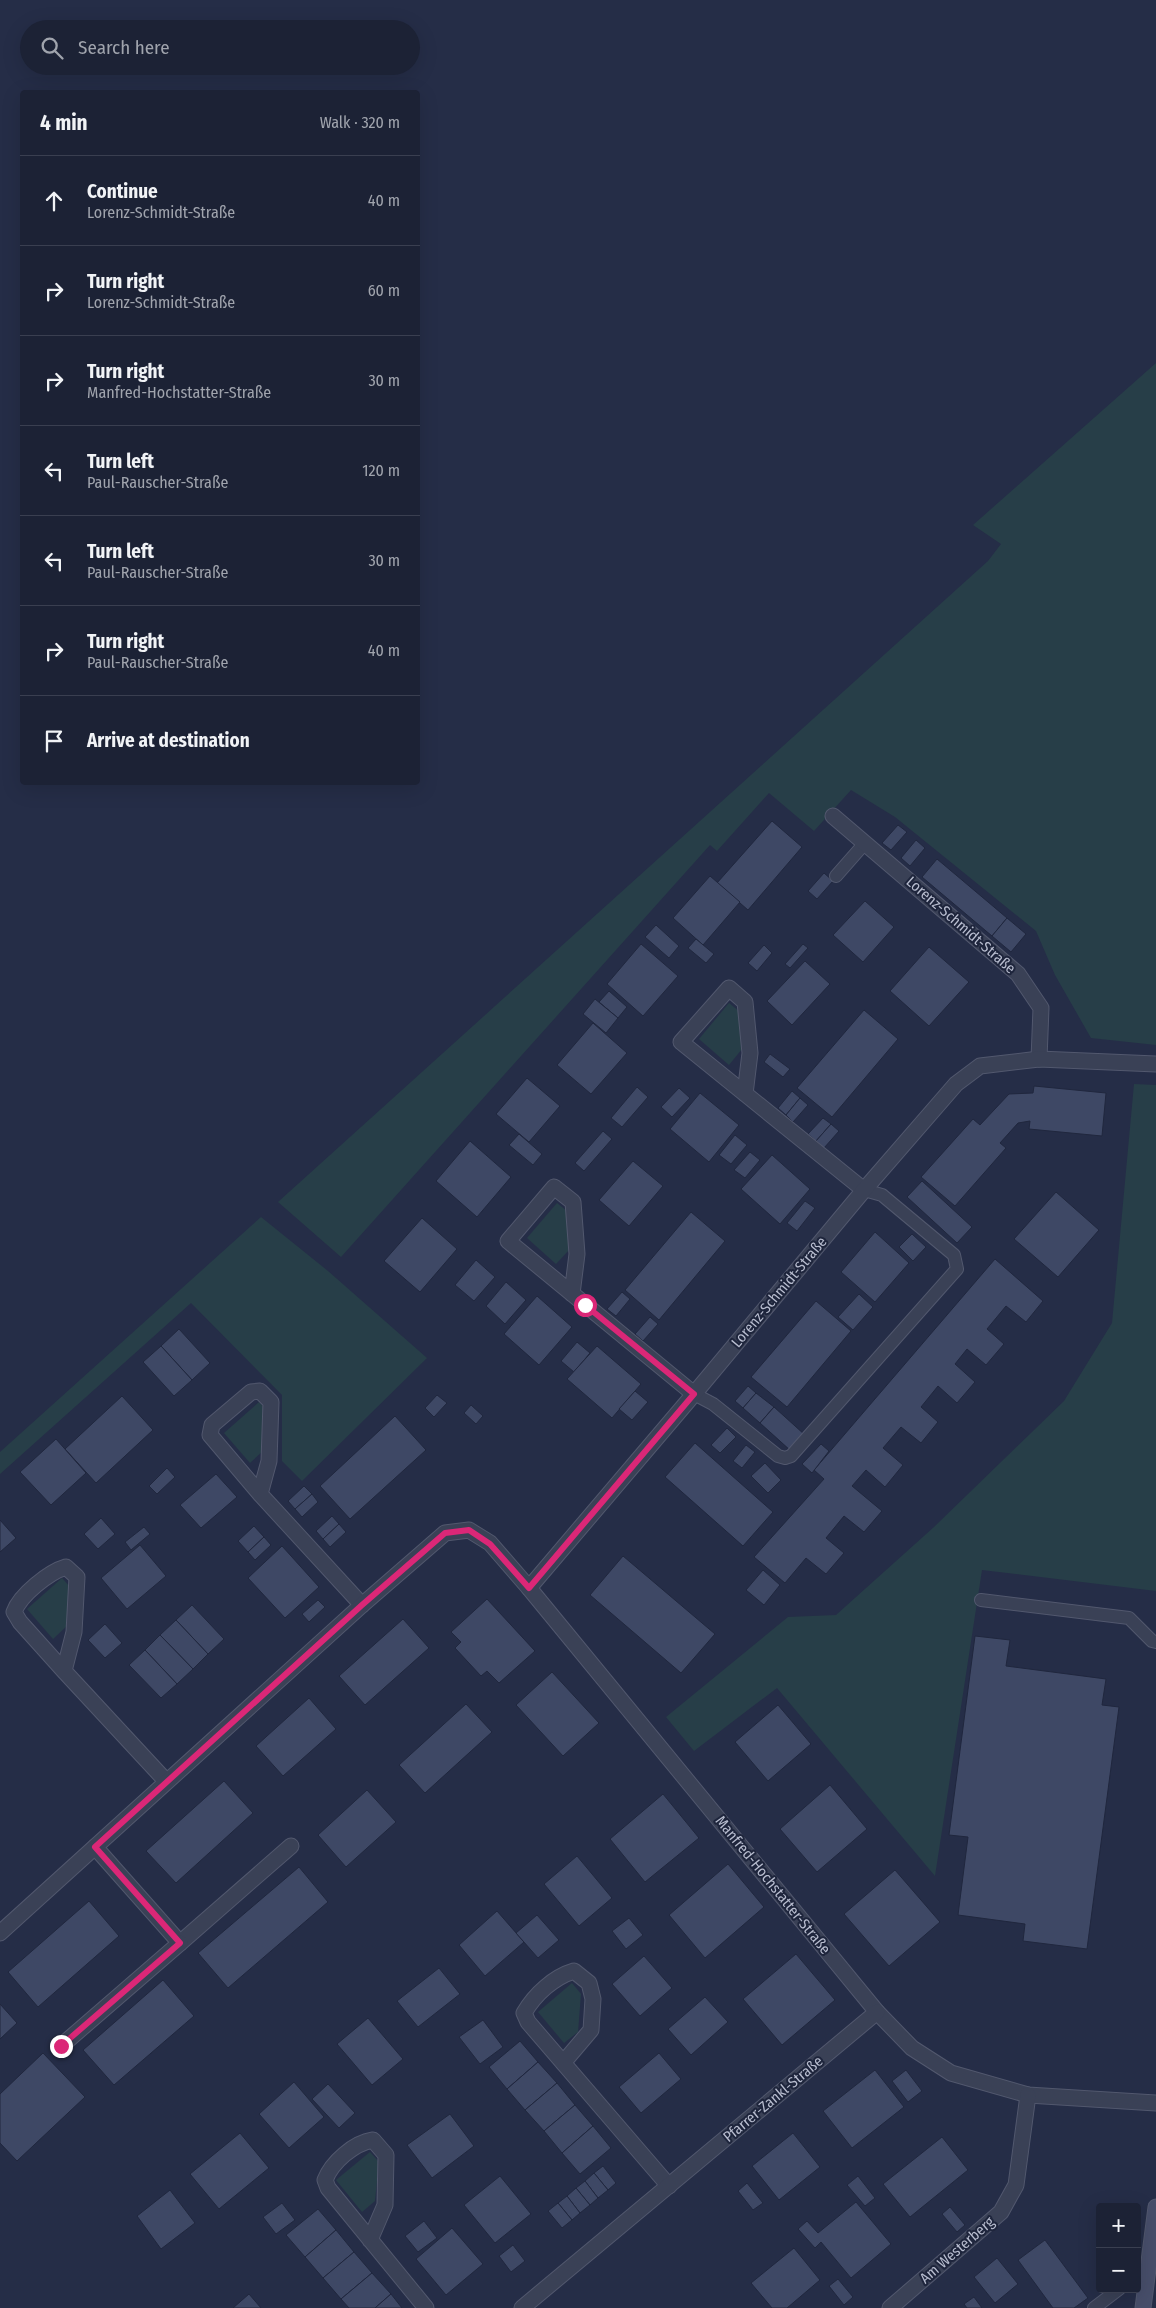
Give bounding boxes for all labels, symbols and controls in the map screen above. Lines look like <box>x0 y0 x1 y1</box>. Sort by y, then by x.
search box <box>20 20 420 75</box>
icon: search <box>38 34 66 62</box>
text: Search here <box>78 36 170 59</box>
text: 4 min <box>40 110 88 136</box>
text: Walk · 320 m <box>320 113 400 132</box>
text: Continue <box>87 180 158 203</box>
icon: ahead <box>40 187 68 215</box>
text: 40 m <box>368 191 400 210</box>
text: Lorenz-Schmidt-Straße <box>87 203 235 222</box>
text: Turn right <box>87 270 164 293</box>
icon: right <box>40 277 68 305</box>
text: 60 m <box>368 281 400 300</box>
text: Lorenz-Schmidt-Straße <box>87 293 235 312</box>
text: Turn right <box>87 360 164 383</box>
icon: right <box>40 367 68 395</box>
text: 30 m <box>368 371 400 390</box>
text: Manfred-Hochstatter-Straße <box>87 383 271 402</box>
text: Turn left <box>87 450 154 473</box>
icon: left <box>40 457 68 485</box>
text: 120 m <box>362 461 400 480</box>
text: Paul-Rauscher-Straße <box>87 473 228 492</box>
text: Turn left <box>87 540 154 563</box>
icon: left <box>40 547 68 575</box>
text: 30 m <box>368 551 400 570</box>
text: Paul-Rauscher-Straße <box>87 563 228 582</box>
text: Turn right <box>87 630 164 653</box>
icon: right <box>40 637 68 665</box>
text: 40 m <box>368 641 400 660</box>
text: Paul-Rauscher-Straße <box>87 653 228 672</box>
icon: arrive <box>40 727 68 755</box>
text: Arrive at destination <box>87 729 250 752</box>
street label: Lorenz-Schmidt-Straße <box>903 873 1019 977</box>
street label: Lorenz-Schmidt-Straße <box>727 1233 831 1351</box>
route start <box>574 1294 597 1317</box>
street label: Manfred-Hochstatter-Straße <box>712 1812 834 1958</box>
route end <box>50 2035 73 2058</box>
street label: Pfarrer-Zankl-Straße <box>720 2052 826 2146</box>
map controls <box>1096 2203 1141 2293</box>
button: + <box>1096 2203 1141 2248</box>
street label: Am Westerberg <box>916 2213 998 2287</box>
button: − <box>1096 2248 1141 2293</box>

